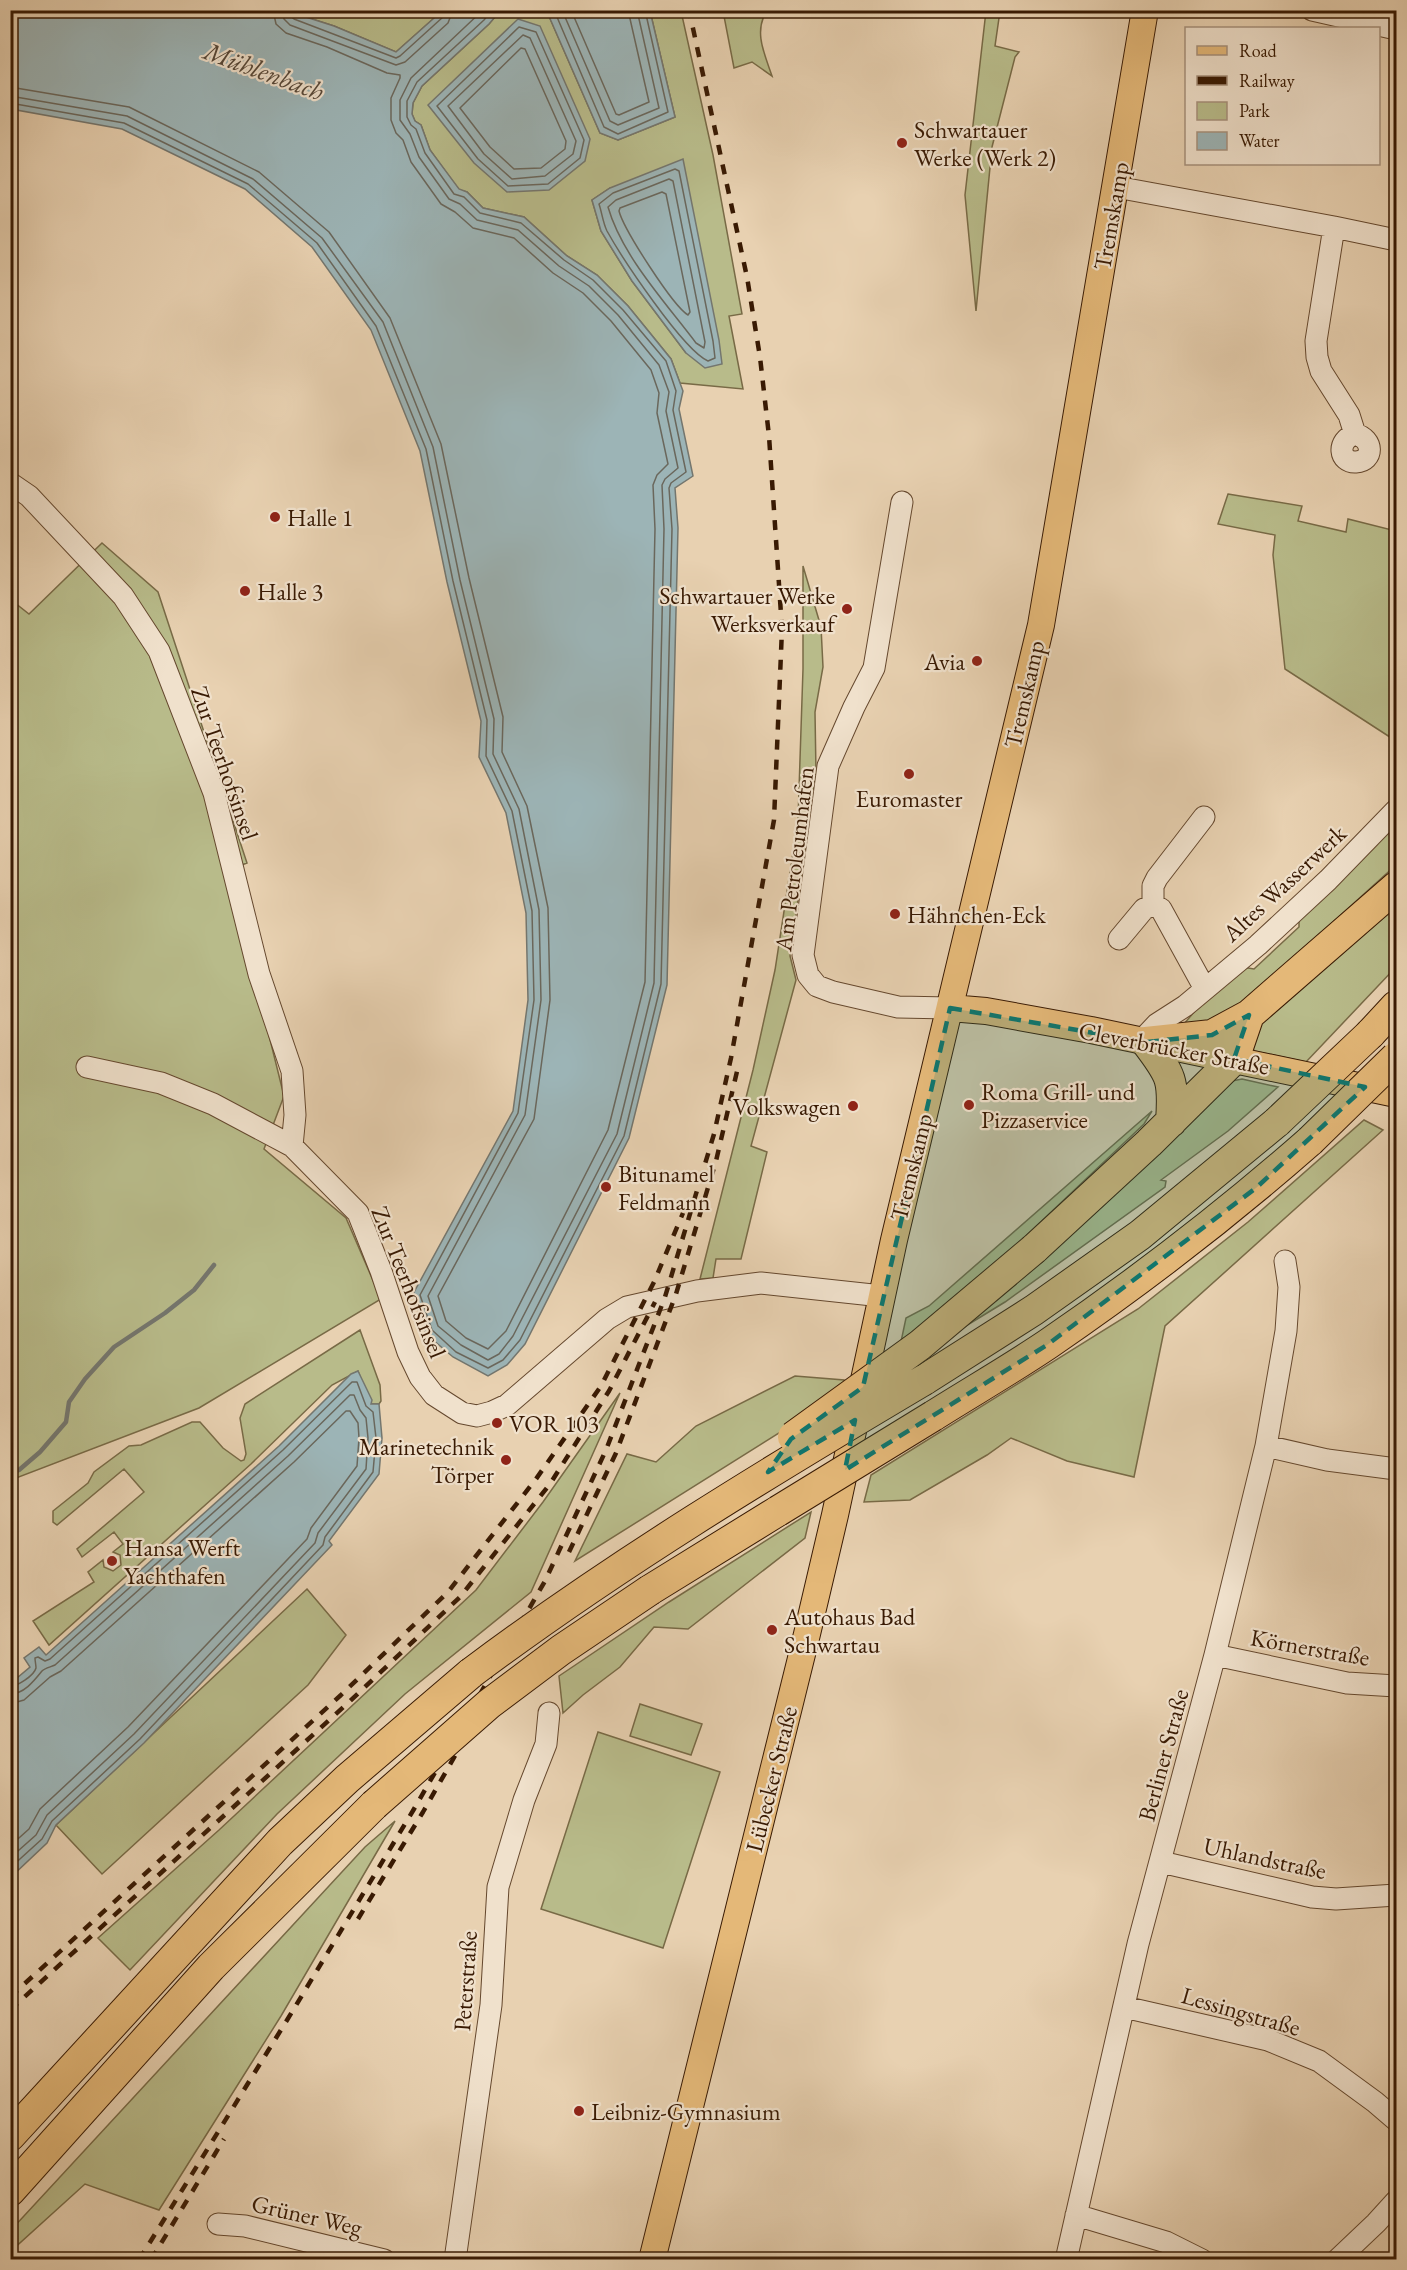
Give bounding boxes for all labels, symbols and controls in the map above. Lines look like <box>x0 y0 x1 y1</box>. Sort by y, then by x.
legend <box>1185 27 1380 165</box>
water label: Mühlenbach <box>198 33 329 108</box>
text: Road <box>1239 39 1278 62</box>
text: Railway <box>1239 69 1295 92</box>
text: Park <box>1239 99 1270 122</box>
place label: Schwartauer Werke (Werk 2) <box>914 114 1056 173</box>
text: Water <box>1239 129 1280 152</box>
marker: Schwartauer Werke (Werk 2) <box>895 136 909 150</box>
street label: Tremskamp <box>1086 159 1136 273</box>
place label: Halle 1 <box>287 502 353 533</box>
marker: Halle 1 <box>268 510 282 524</box>
place label: Halle 3 <box>257 576 323 607</box>
place label: Schwartauer Werke Werksverkauf <box>659 580 838 639</box>
marker: Halle 3 <box>238 584 252 598</box>
marker: Schwartauer Werke Werksverkauf <box>840 602 854 616</box>
street label: Tremskamp <box>997 637 1051 751</box>
place label: Avia <box>923 646 965 677</box>
marker: Avia <box>970 654 984 668</box>
street label: Zur Teerhofsinsel <box>184 682 266 844</box>
street label: Am Petroleumhafen <box>767 764 821 954</box>
marker: Euromaster <box>902 767 916 781</box>
place label: Euromaster <box>856 783 963 814</box>
street label: Altes Wasserwerk <box>1215 817 1353 949</box>
place label: Hähnchen-Eck <box>907 899 1046 930</box>
marker: Hähnchen-Eck <box>888 907 902 921</box>
street label: Cleverbrücker Straße <box>1076 1014 1272 1082</box>
place label: Roma Grill- und Pizzaservice <box>981 1076 1136 1135</box>
place label: Volkswagen <box>733 1091 841 1122</box>
marker: Roma Grill- und Pizzaservice <box>962 1098 976 1112</box>
marker: Volkswagen <box>846 1099 860 1113</box>
street label: Tremskamp <box>883 1110 939 1224</box>
place label: Bitunamel Feldmann <box>618 1158 714 1217</box>
marker: Bitunamel Feldmann <box>599 1180 613 1194</box>
street label: Zur Teerhofsinsel <box>364 1202 454 1363</box>
place label: VOR 103 <box>509 1408 599 1439</box>
marker: VOR 103 <box>490 1416 504 1430</box>
place label: Marinetechnik Törper <box>359 1431 495 1490</box>
marker: Marinetechnik Törper <box>499 1453 513 1467</box>
place label: Hansa Werft Yachthafen <box>124 1532 240 1591</box>
marker: Hansa Werft Yachthafen <box>105 1554 119 1568</box>
place label: Autohaus Bad Schwartau <box>783 1601 916 1660</box>
street label: Körnerstraße <box>1248 1621 1372 1673</box>
marker: Autohaus Bad Schwartau <box>765 1623 779 1637</box>
street label: Berliner Straße <box>1130 1685 1196 1825</box>
street label: Lübecker Straße <box>738 1703 804 1855</box>
street label: Uhlandstraße <box>1201 1830 1329 1886</box>
street label: Peterstraße <box>446 1930 484 2032</box>
street label: Lessingstraße <box>1178 1979 1304 2043</box>
place label: Leibniz-Gymnasium <box>591 2096 781 2127</box>
marker: Leibniz-Gymnasium <box>572 2104 586 2118</box>
street label: Grüner Weg <box>249 2187 366 2243</box>

